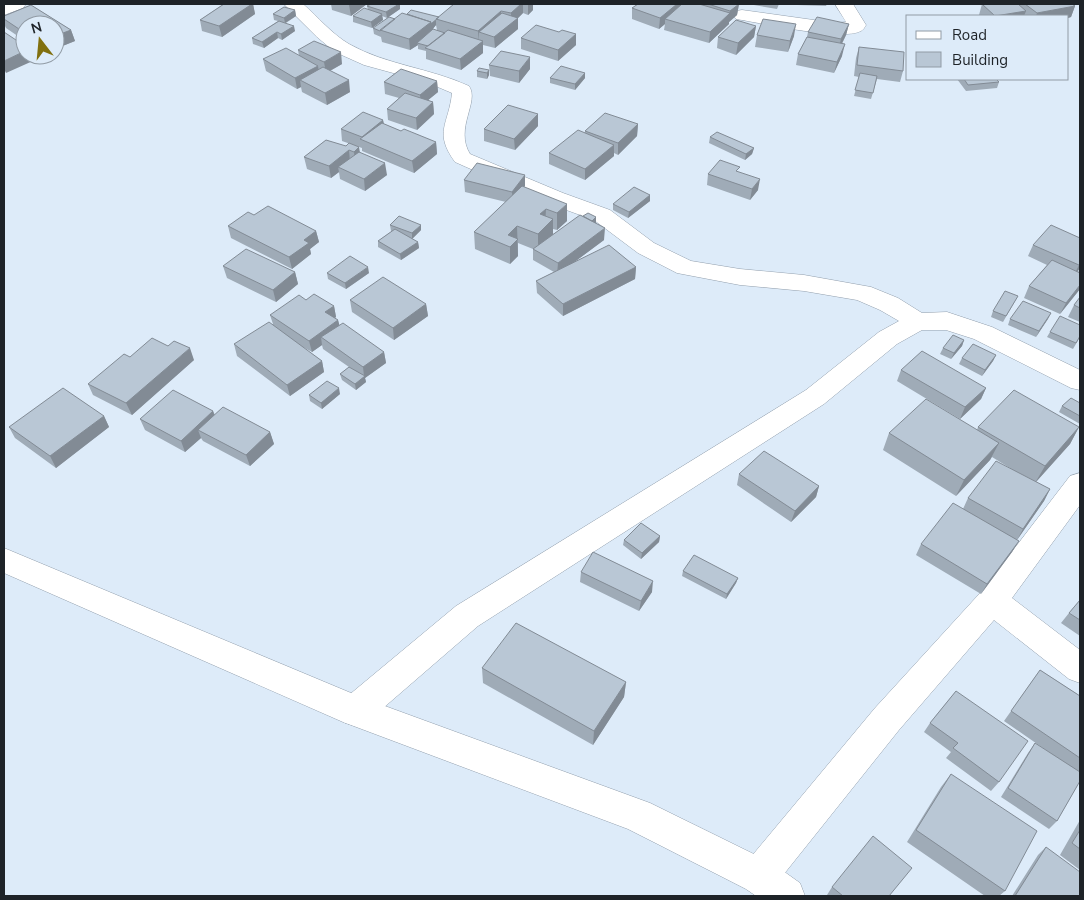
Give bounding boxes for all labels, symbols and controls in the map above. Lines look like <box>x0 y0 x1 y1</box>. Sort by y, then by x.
north arrow <box>15 15 65 65</box>
legend <box>906 15 1069 80</box>
text: N <box>29 17 44 39</box>
text: Road <box>952 25 987 45</box>
text: Building <box>952 50 1008 70</box>

